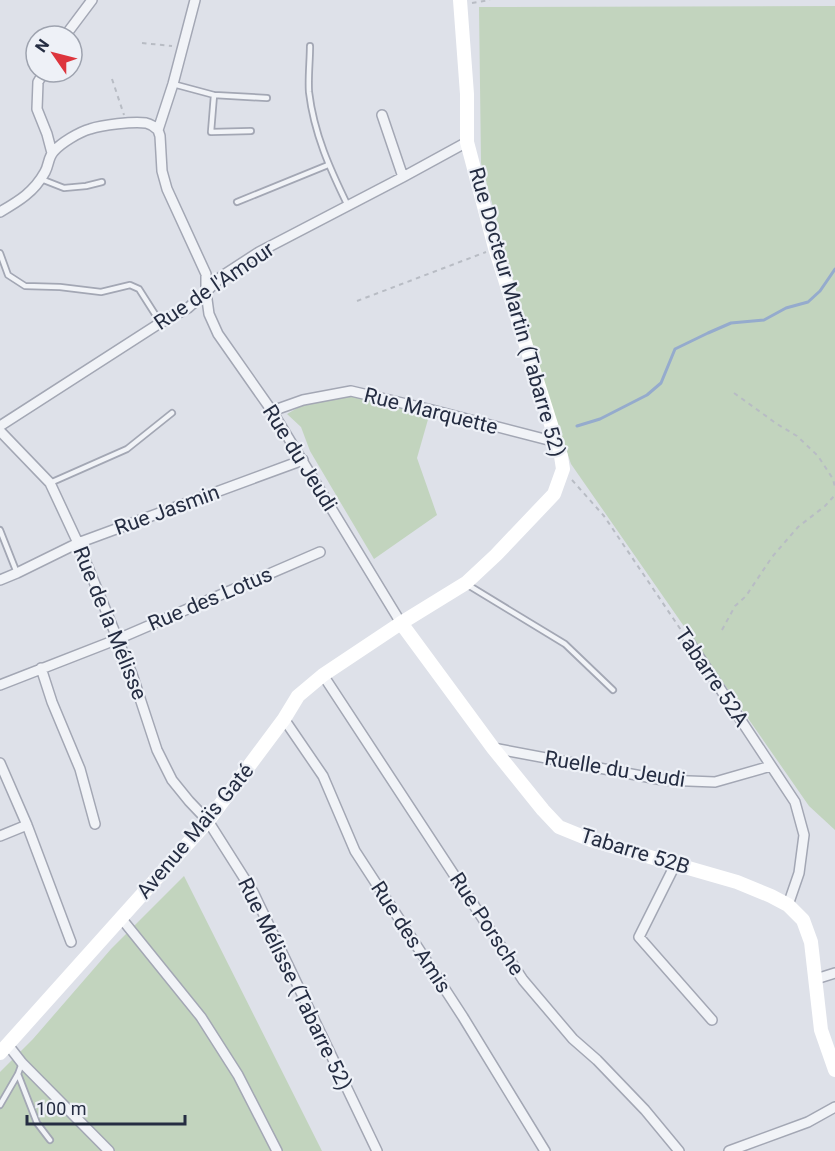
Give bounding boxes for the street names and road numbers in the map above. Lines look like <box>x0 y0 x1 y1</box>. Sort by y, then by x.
street label: Rue Docteur Martin (Tabarre 52) <box>464 164 570 460</box>
street label: Rue de l'Amour <box>150 237 278 335</box>
street label: Rue Marquette <box>362 383 500 439</box>
street label: Rue du Jeudi <box>258 400 342 516</box>
street label: Rue Jasmin <box>111 480 223 540</box>
street label: Rue de la Mélisse <box>68 543 152 703</box>
street label: Rue des Lotus <box>144 562 276 636</box>
street label: Tabarre 52A <box>670 623 754 731</box>
street label: Ruelle du Jeudi <box>543 746 687 792</box>
street label: Avenue Maïs Gaté <box>132 759 258 903</box>
street label: Tabarre 52B <box>577 823 693 879</box>
street label: Rue Porsche <box>445 868 529 980</box>
street label: Rue Mélisse (Tabarre 52) <box>233 874 357 1094</box>
street label: Rue des Amis <box>366 877 456 997</box>

